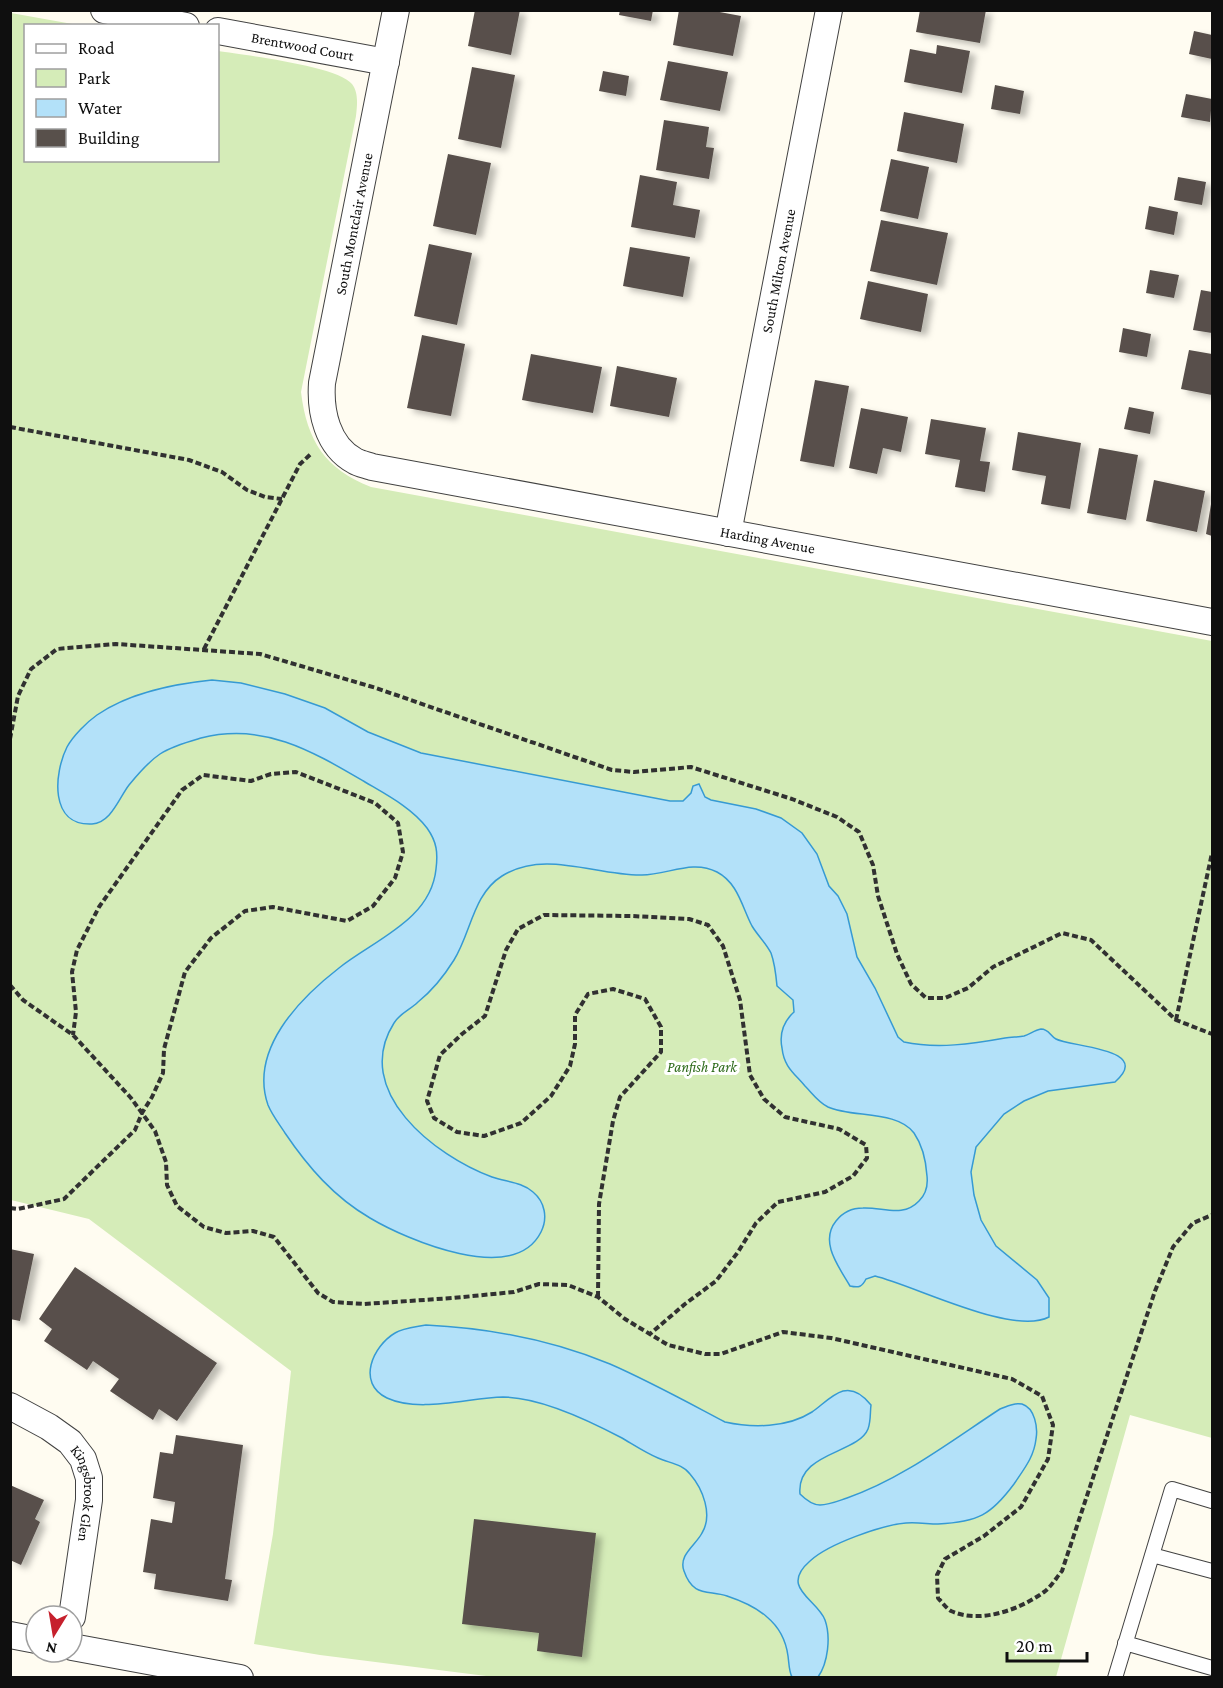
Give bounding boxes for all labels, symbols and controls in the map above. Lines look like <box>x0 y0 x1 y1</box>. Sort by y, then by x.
legend <box>24 24 219 162</box>
street label: Brentwood Court <box>250 29 356 64</box>
text: Road <box>78 38 115 58</box>
text: Park <box>78 68 110 88</box>
text: Water <box>78 98 123 118</box>
text: Building <box>78 128 140 148</box>
street label: South Montclair Avenue <box>332 151 376 296</box>
street label: South Milton Avenue <box>759 207 799 334</box>
street label: Harding Avenue <box>719 523 817 557</box>
park label: Panfish Park <box>667 1059 738 1076</box>
street label: Kingsbrook Glen <box>67 1442 97 1543</box>
north arrow <box>24 1604 84 1664</box>
scale bar <box>1007 1625 1086 1663</box>
text: 20 m <box>1016 1636 1053 1656</box>
text: N <box>44 1639 58 1658</box>

